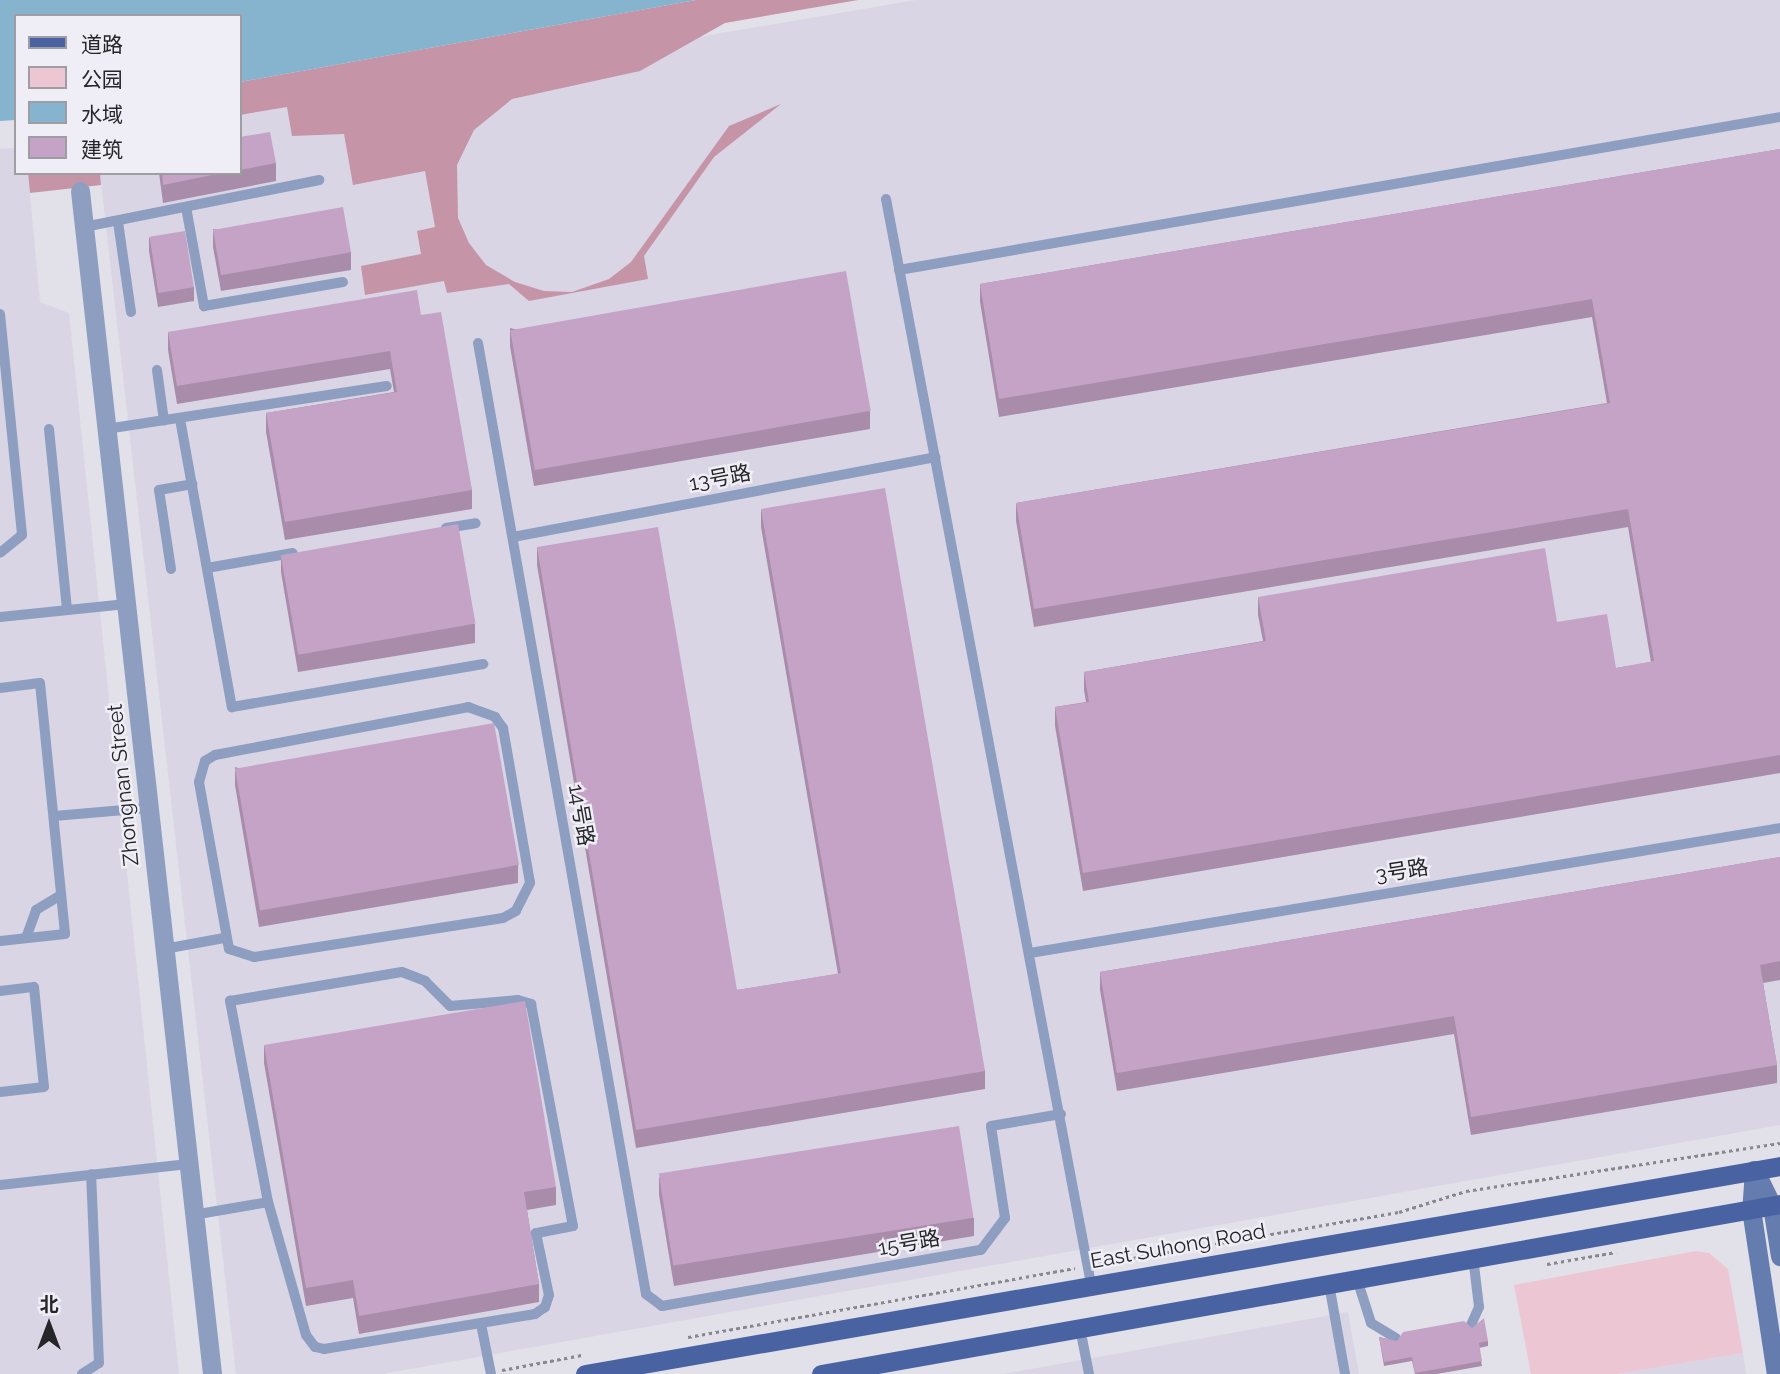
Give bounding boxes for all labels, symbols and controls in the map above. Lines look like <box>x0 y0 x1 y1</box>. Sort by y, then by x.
legend <box>14 14 242 175</box>
text: 道路 <box>81 32 123 57</box>
text: 公园 <box>81 67 123 92</box>
text: 水域 <box>81 102 123 127</box>
text: 建筑 <box>81 137 123 162</box>
street label: 13号路 <box>687 460 753 496</box>
street label: Zhongnan Street <box>102 703 144 867</box>
street label: 14号路 <box>563 782 599 848</box>
street label: 3号路 <box>1374 854 1430 888</box>
street label: East Suhong Road <box>1088 1218 1268 1274</box>
street label: 15号路 <box>876 1225 942 1261</box>
north arrow <box>14 1290 84 1360</box>
text: 北 <box>39 1293 59 1315</box>

